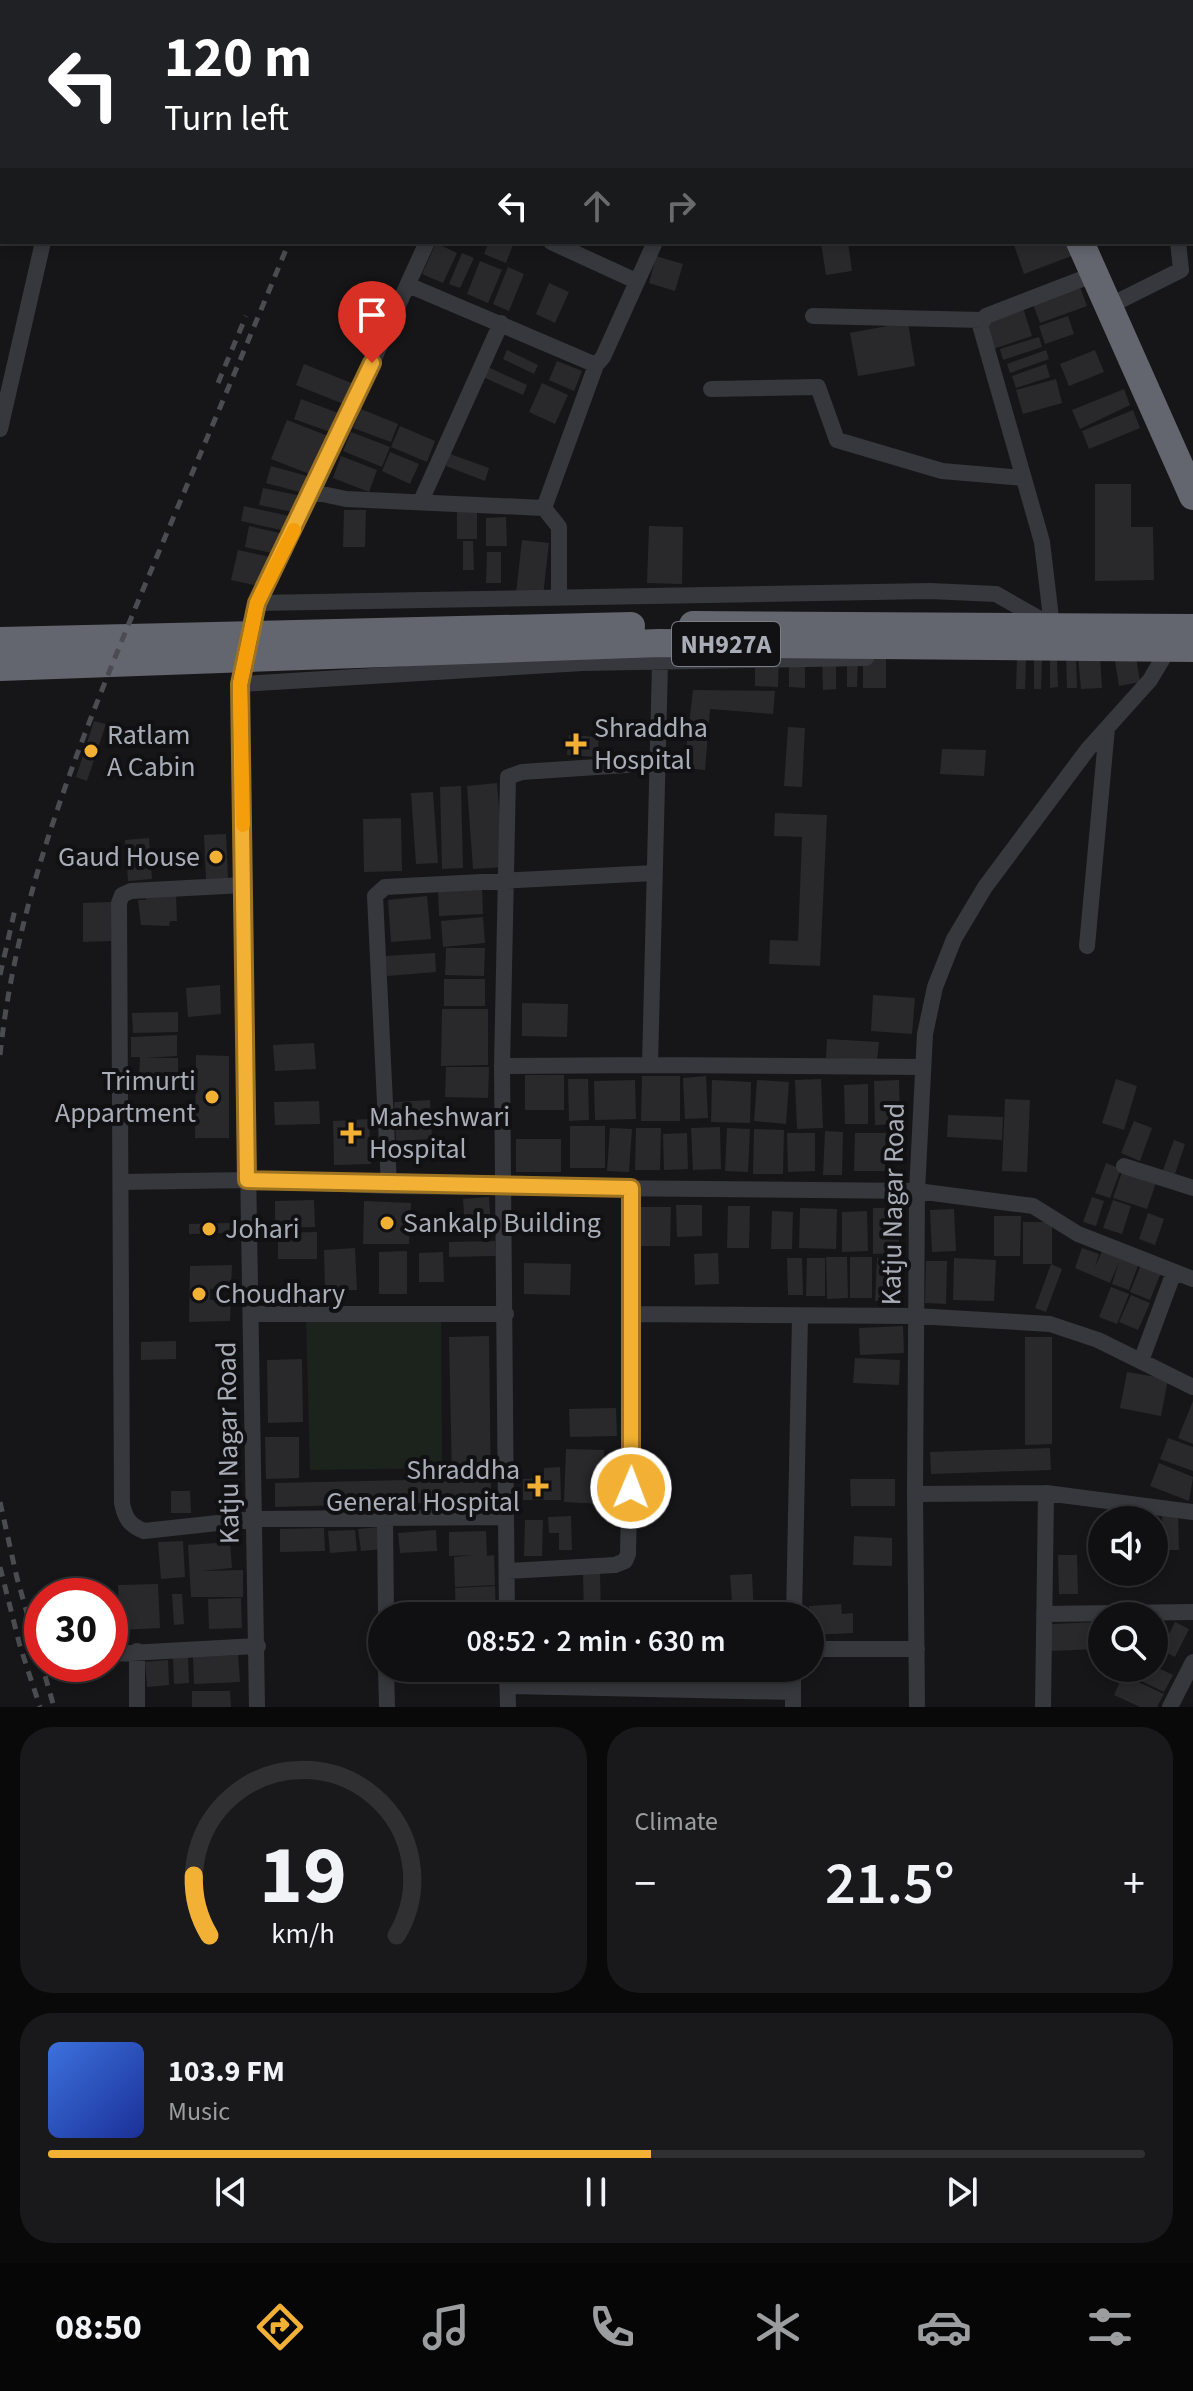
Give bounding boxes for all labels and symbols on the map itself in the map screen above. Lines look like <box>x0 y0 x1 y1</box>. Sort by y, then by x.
pin <box>338 281 406 363</box>
road number: NH927A <box>672 622 780 666</box>
place label: Shraddha Hospital <box>594 708 708 780</box>
place label: Ratlam A Cabin <box>107 715 196 787</box>
marker: Shraddha Hospital <box>565 733 587 755</box>
marker: Ratlam A Cabin <box>82 742 100 760</box>
place label: Gaud House <box>58 837 200 877</box>
marker: Gaud House <box>207 848 225 866</box>
place label: Trimurti Appartment <box>55 1061 197 1133</box>
marker: Trimurti Appartment <box>203 1088 221 1106</box>
place label: Maheshwari Hospital <box>369 1097 510 1169</box>
street label: Katju Nagar Road <box>871 1102 915 1306</box>
marker: Maheshwari Hospital <box>340 1122 362 1144</box>
place label: Sankalp Building <box>403 1203 601 1243</box>
place label: Johari <box>225 1209 300 1249</box>
marker: Sankalp Building <box>378 1214 396 1232</box>
marker: Johari <box>200 1220 218 1238</box>
place label: Choudhary <box>215 1274 345 1314</box>
marker: Choudhary <box>190 1285 208 1303</box>
street label: Katju Nagar Road <box>206 1341 250 1545</box>
position arrow <box>589 1446 673 1530</box>
place label: Shraddha General Hospital <box>326 1450 520 1522</box>
marker: Shraddha General Hospital <box>527 1475 549 1497</box>
speed limit sign: 30 <box>24 1578 128 1682</box>

